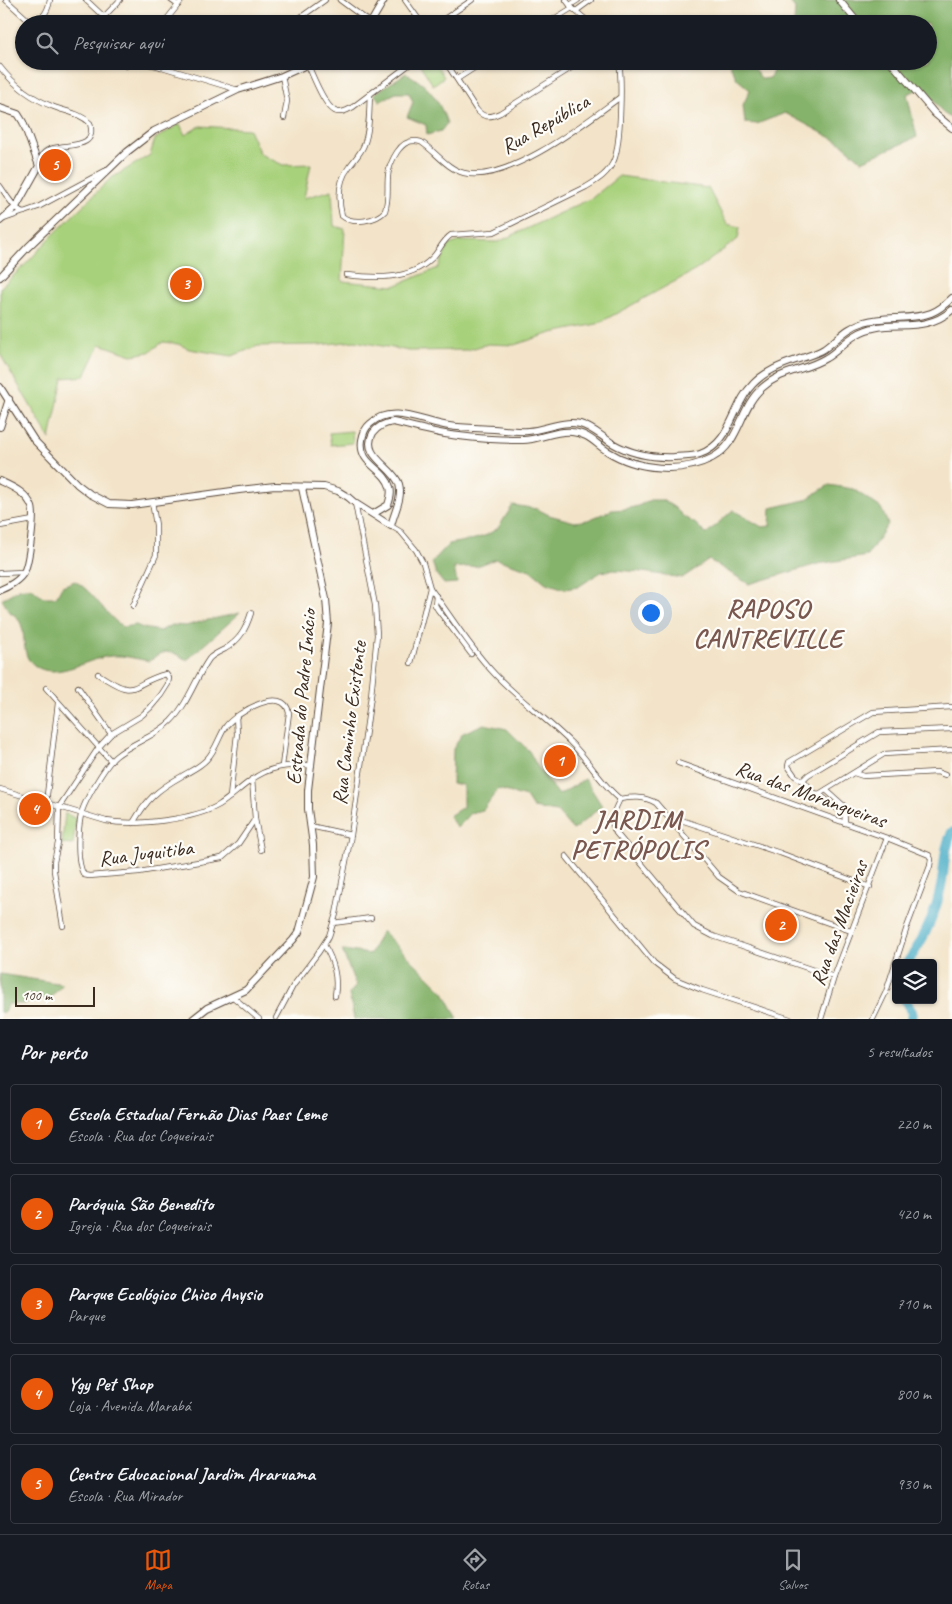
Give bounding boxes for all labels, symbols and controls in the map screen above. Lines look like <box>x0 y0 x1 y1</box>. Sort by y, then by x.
search box <box>15 15 937 70</box>
icon: search <box>33 29 61 57</box>
text: Pesquisar aqui <box>73 31 163 55</box>
street label: Rua República <box>496 88 595 160</box>
pin: 5 <box>39 146 71 184</box>
pin: 3 <box>170 265 202 303</box>
district label: RAPOSO CANTREVILLE <box>693 592 846 655</box>
your location <box>638 600 664 626</box>
street label: Estrada do Padre Inácio <box>280 606 322 786</box>
street label: Rua Caminho Existente <box>326 639 372 806</box>
pin: 1 <box>544 742 576 780</box>
street label: Rua das Morangueiras <box>732 755 892 834</box>
pin: 4 <box>19 790 51 828</box>
district label: JARDIM PETRÓPOLIS <box>571 803 710 866</box>
street label: Rua Juquitiba <box>97 834 196 872</box>
street label: Rua das Macieiras <box>804 855 874 989</box>
pin: 2 <box>765 906 797 944</box>
map controls <box>892 959 937 1004</box>
button: layers <box>892 959 937 1004</box>
scale bar <box>15 984 95 1007</box>
text: 100 m <box>22 987 52 1004</box>
text: Por perto <box>20 1039 87 1065</box>
text: 5 resultados <box>867 1042 932 1062</box>
text: Escola Estadual Fernão Dias Paes Leme <box>68 1102 326 1126</box>
text: 1 <box>33 1114 41 1134</box>
text: 220 m <box>897 1114 931 1134</box>
text: Escola · Rua dos Coqueirais <box>68 1126 213 1146</box>
text: Paróquia São Benedito <box>68 1192 214 1216</box>
text: 2 <box>33 1204 41 1224</box>
text: 420 m <box>897 1204 931 1224</box>
text: Igreja · Rua dos Coqueirais <box>68 1216 211 1236</box>
text: Parque Ecológico Chico Anysio <box>68 1282 262 1306</box>
text: 3 <box>33 1294 41 1314</box>
text: 710 m <box>897 1294 931 1314</box>
text: Parque <box>68 1306 105 1326</box>
text: Ygy Pet Shop <box>68 1372 152 1396</box>
text: 4 <box>33 1384 41 1404</box>
text: 800 m <box>897 1384 931 1404</box>
text: Loja · Avenida Marabá <box>68 1396 191 1416</box>
text: Centro Educacional Jardim Araruama <box>68 1462 315 1486</box>
text: 5 <box>34 1474 40 1494</box>
text: 930 m <box>897 1474 931 1494</box>
text: Escola · Rua Mirador <box>68 1486 182 1506</box>
tab: Mapa <box>144 1546 172 1593</box>
tab: Rotas <box>461 1546 489 1593</box>
tab: Salvos <box>778 1546 808 1593</box>

